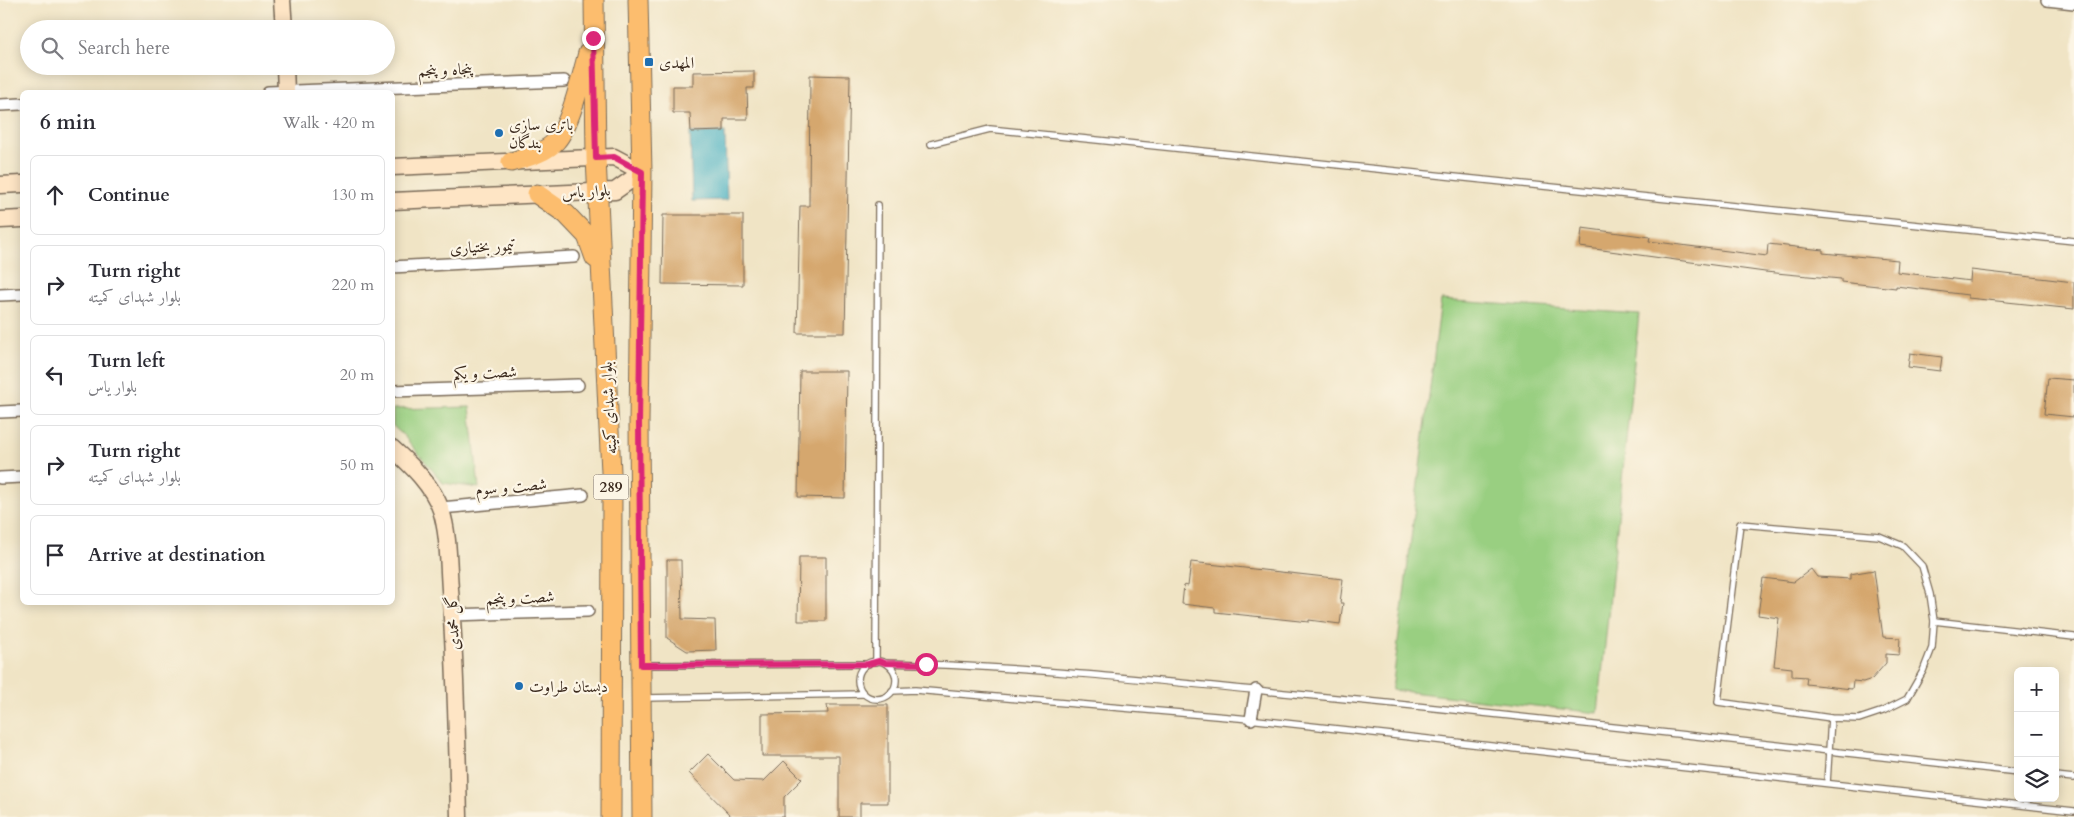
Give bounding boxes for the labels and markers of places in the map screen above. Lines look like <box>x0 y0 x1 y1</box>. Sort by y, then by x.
place label: المهدی <box>659 52 694 74</box>
marker: المهدی <box>643 56 655 68</box>
place label: باتری سازی بندگان <box>509 114 573 154</box>
marker: باتری سازی بندگان <box>493 127 505 139</box>
place label: دبستان طراوت <box>529 676 608 698</box>
marker: دبستان طراوت <box>513 680 525 692</box>

